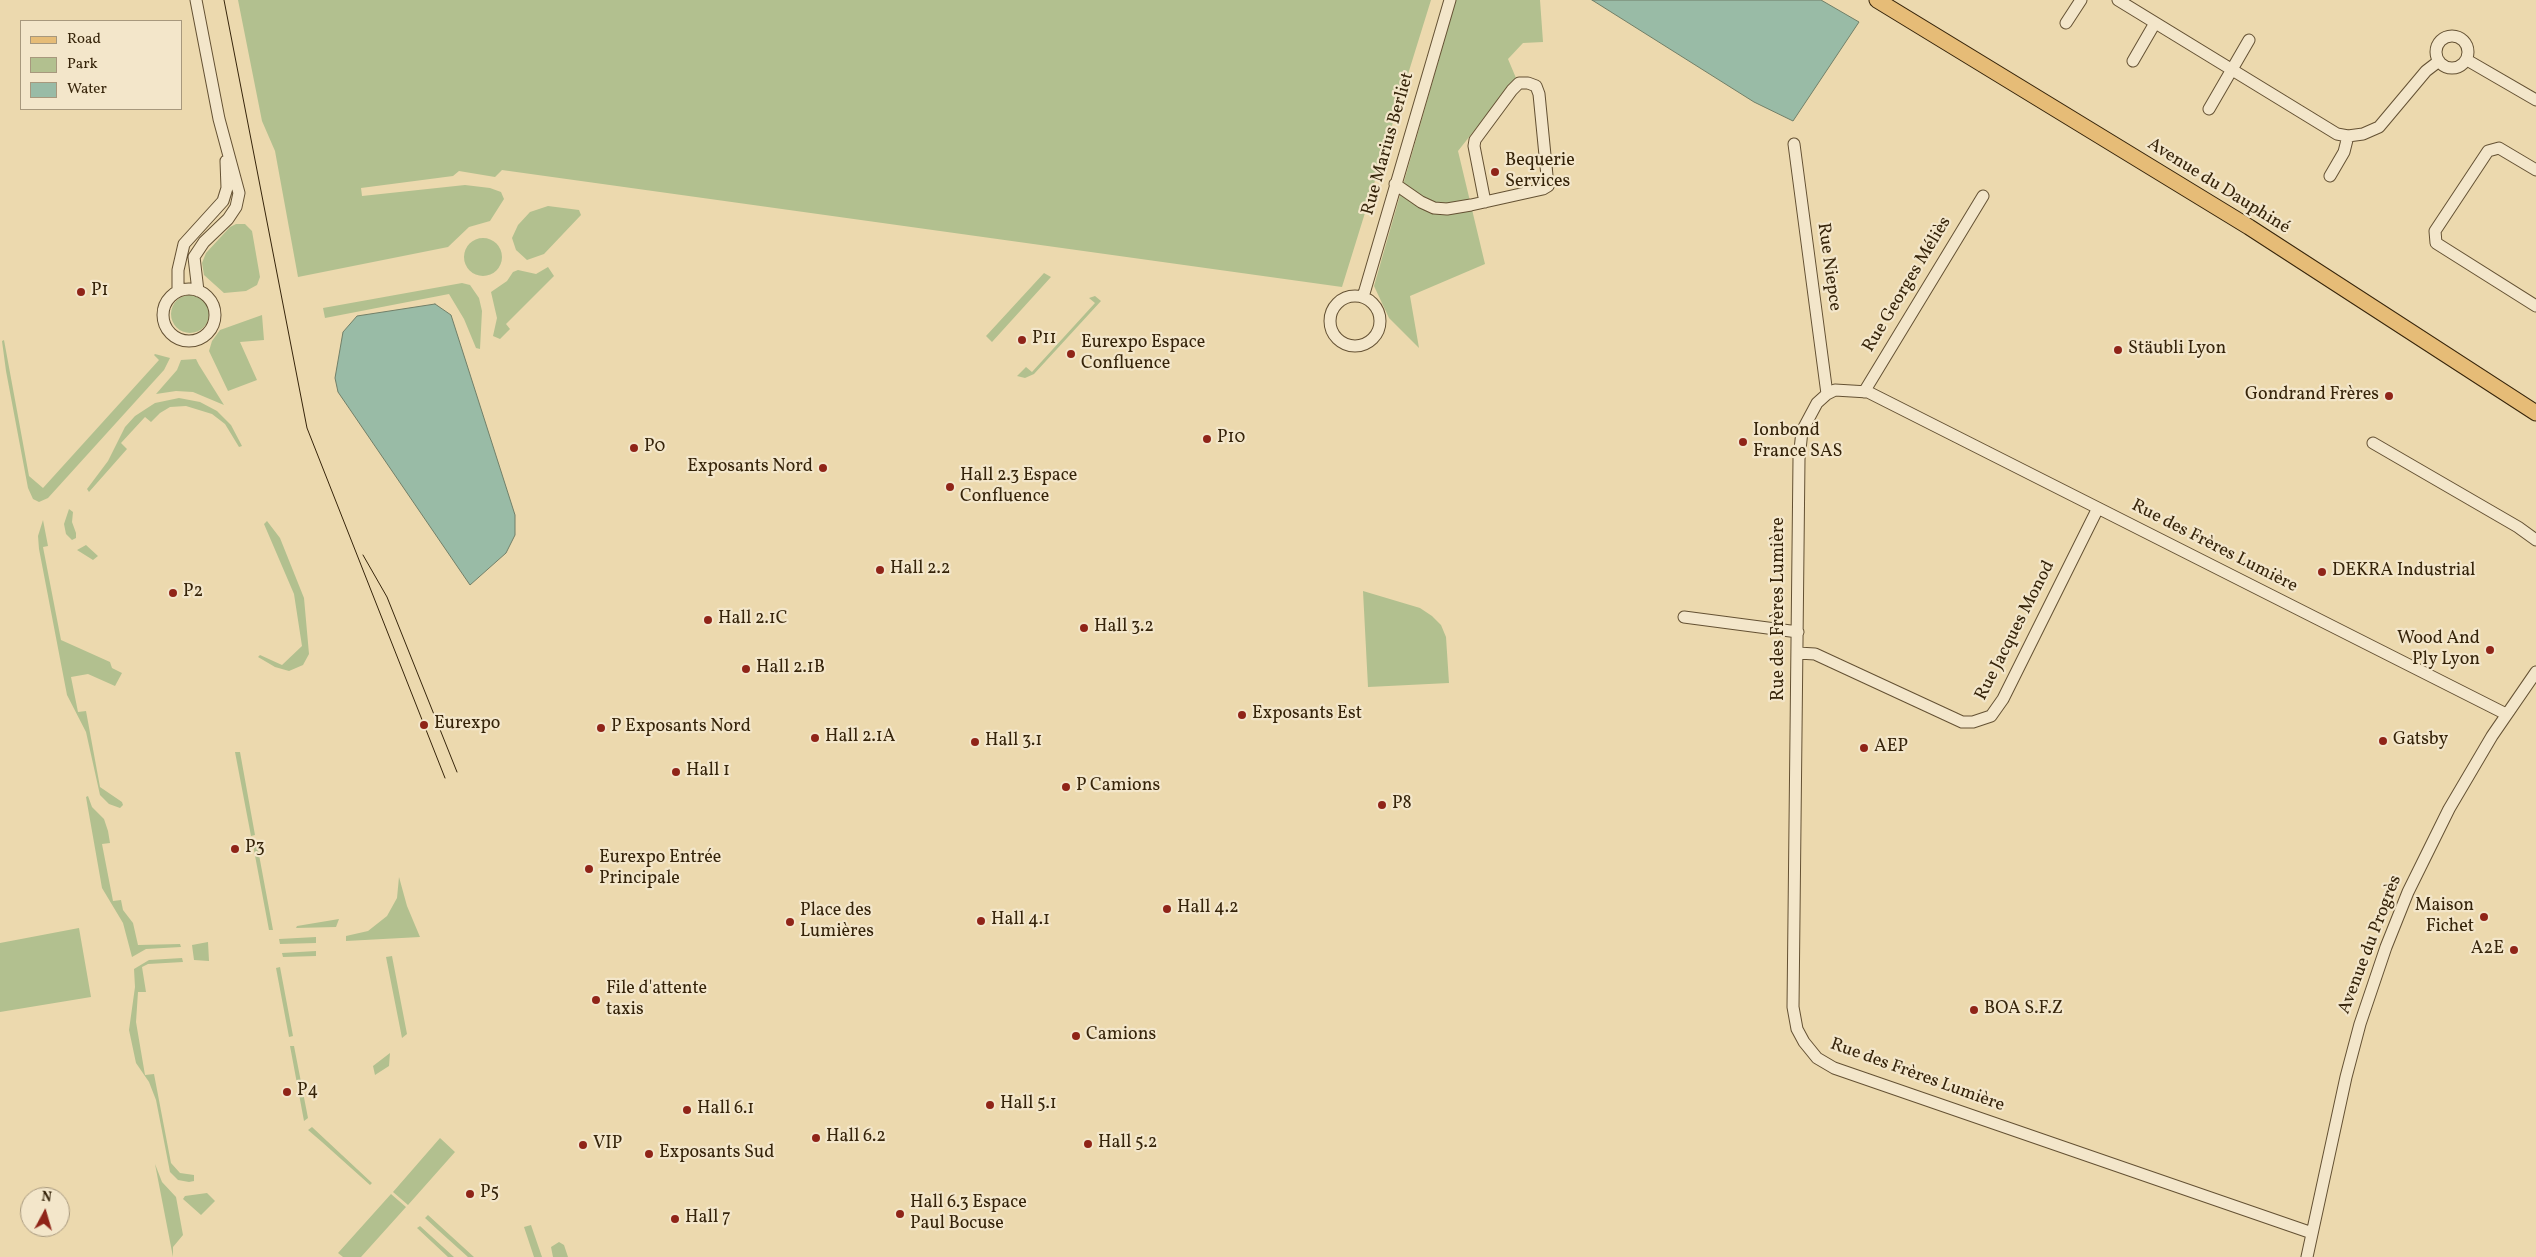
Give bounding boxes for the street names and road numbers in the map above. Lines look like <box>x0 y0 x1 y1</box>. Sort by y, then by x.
street label: Rue Marius Berliet <box>1358 70 1420 218</box>
street label: Avenue du Dauphiné <box>2143 134 2293 240</box>
street label: Rue Georges Méliès <box>1859 213 1957 357</box>
street label: Rue Niepce <box>1811 222 1845 312</box>
street label: Rue des Frères Lumière <box>2127 496 2301 598</box>
street label: Rue des Frères Lumière <box>1769 517 1791 701</box>
street label: Rue Jacques Monod <box>1971 558 2061 704</box>
street label: Avenue du Progrès <box>2335 873 2407 1017</box>
street label: Rue des Frères Lumière <box>1827 1034 2007 1118</box>

